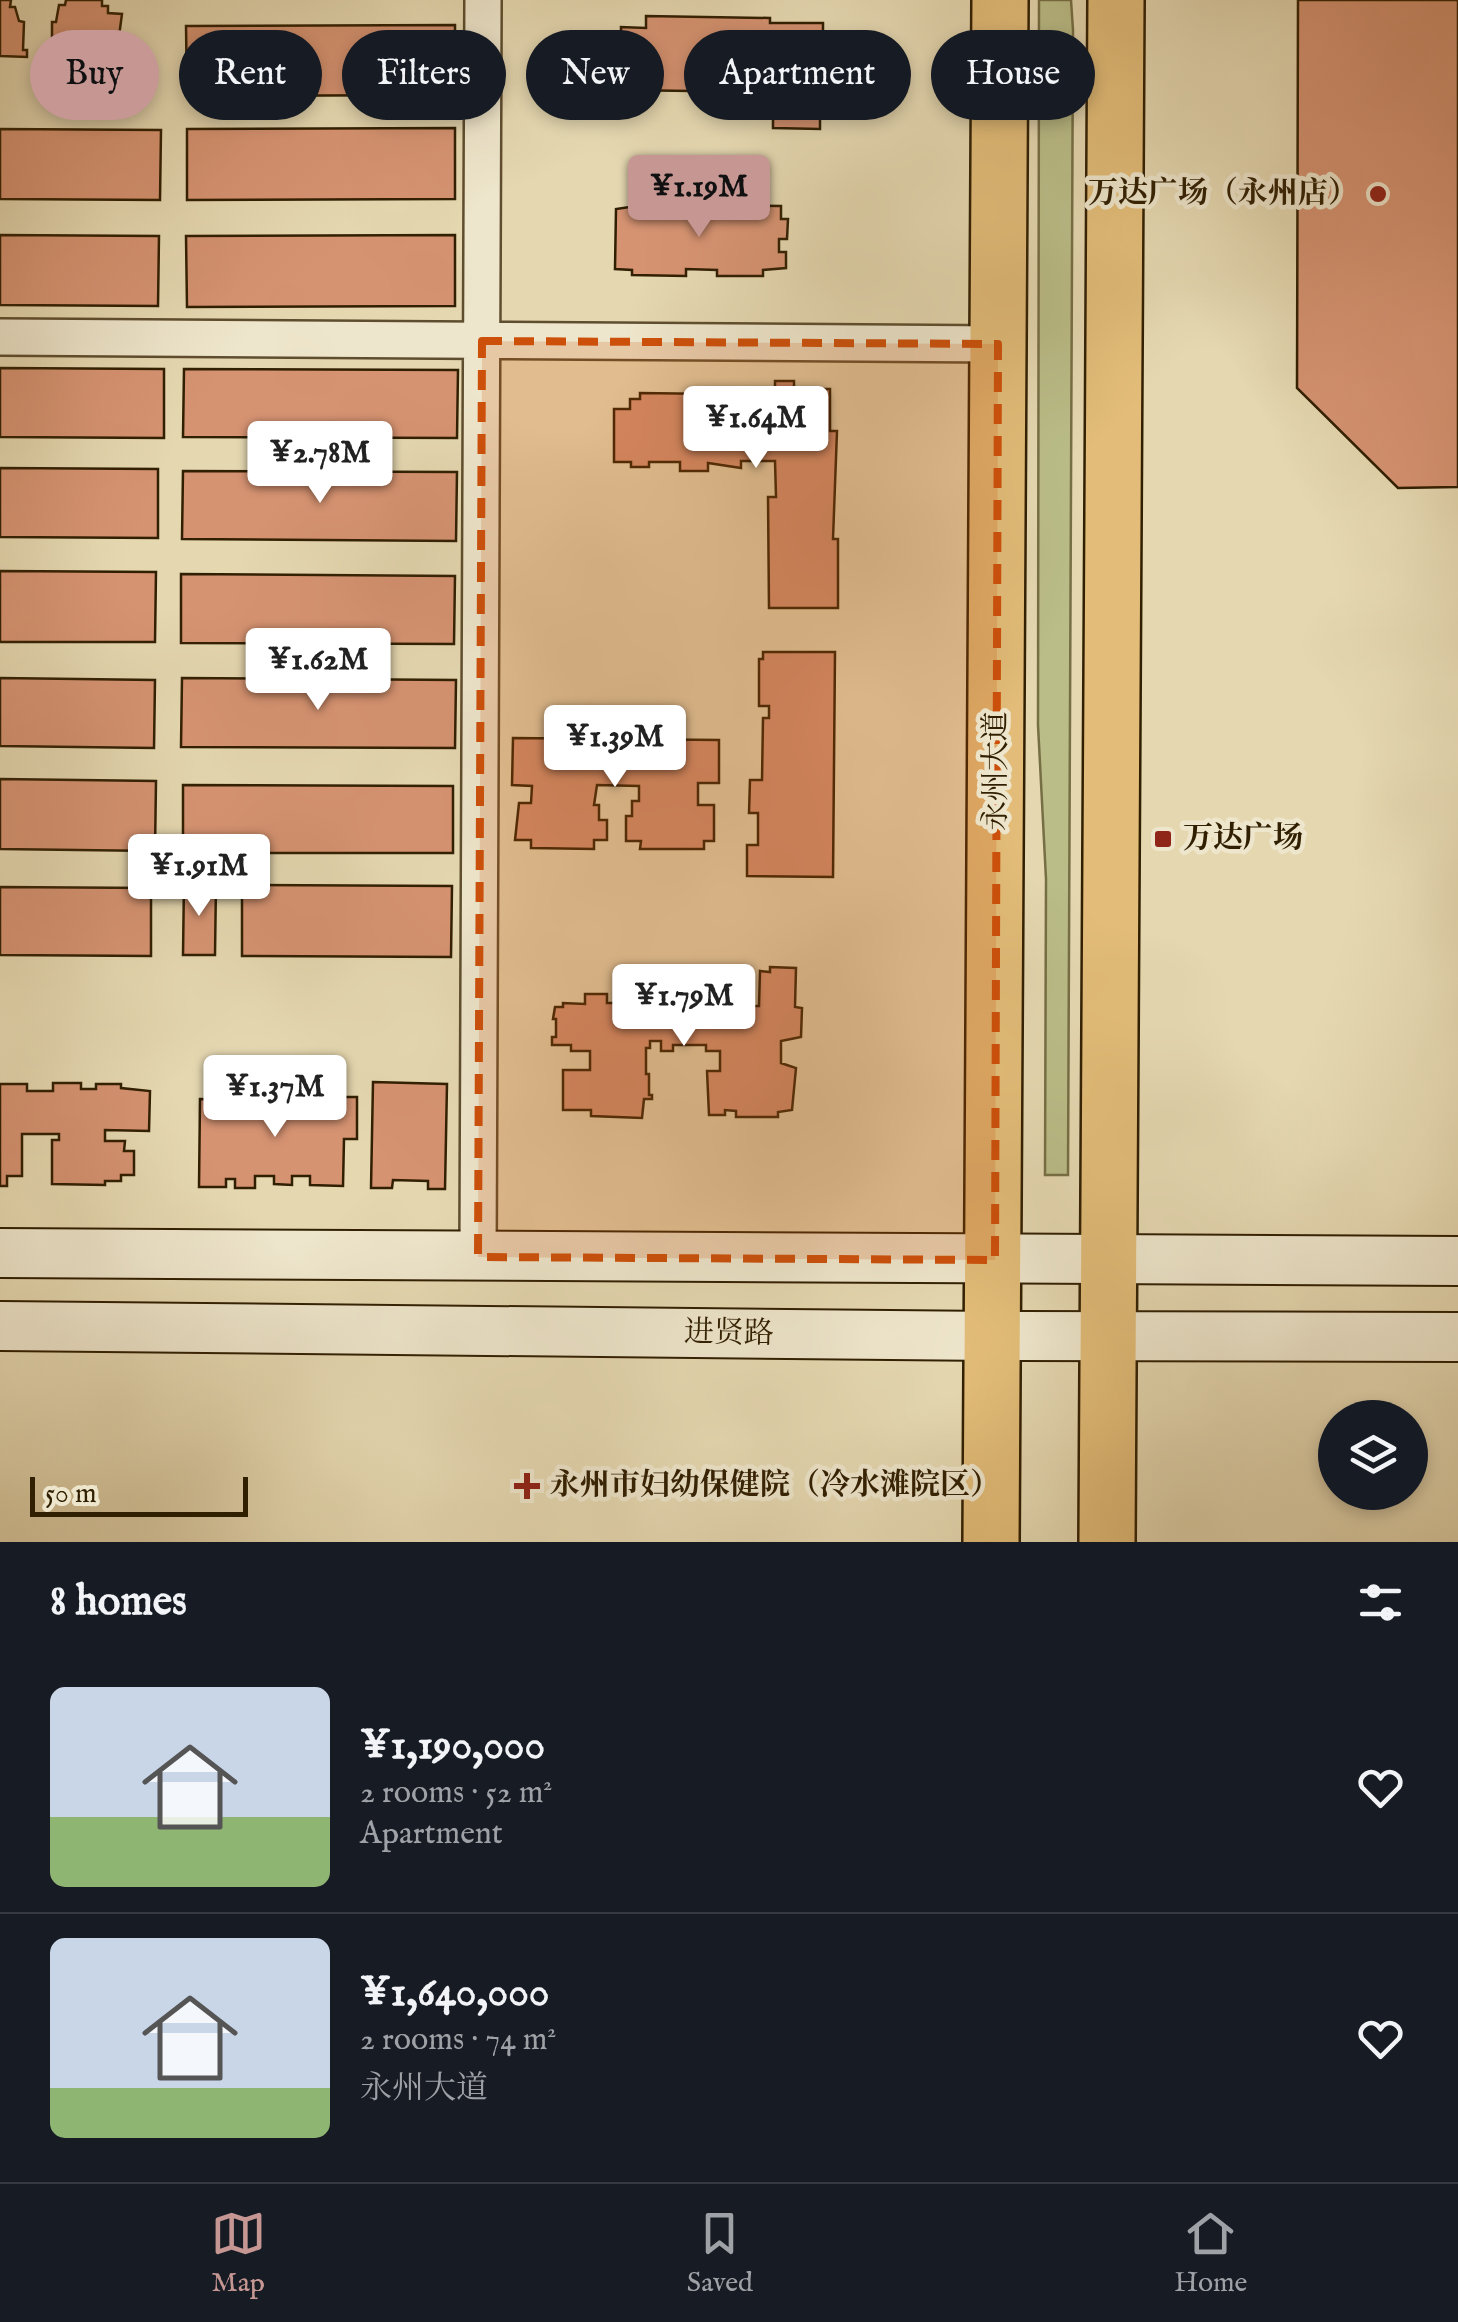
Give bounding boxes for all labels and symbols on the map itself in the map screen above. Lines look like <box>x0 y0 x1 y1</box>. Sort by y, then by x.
pin: ¥1.19M <box>618 155 780 240</box>
place label: 万达广场（永州店） <box>1088 175 1358 213</box>
marker: 万达广场（永州店） <box>1367 183 1389 205</box>
pin: ¥1.64M <box>675 386 837 471</box>
pin: ¥2.78M <box>239 421 401 506</box>
pin: ¥1.62M <box>237 628 399 713</box>
pin: ¥1.39M <box>534 705 696 790</box>
street label: 永州大道 <box>978 711 1016 831</box>
place label: 万达广场 <box>1183 820 1303 858</box>
marker: 万达广场 <box>1152 828 1174 850</box>
pin: ¥1.91M <box>118 834 280 919</box>
pin: ¥1.79M <box>603 964 765 1049</box>
pin: ¥1.37M <box>194 1055 356 1140</box>
street label: 进贤路 <box>684 1314 774 1354</box>
place label: 永州市妇幼保健院（冷水滩院区） <box>550 1467 1000 1505</box>
scale bar <box>30 1472 248 1516</box>
marker: 永州市妇幼保健院（冷水滩院区） <box>514 1473 540 1499</box>

